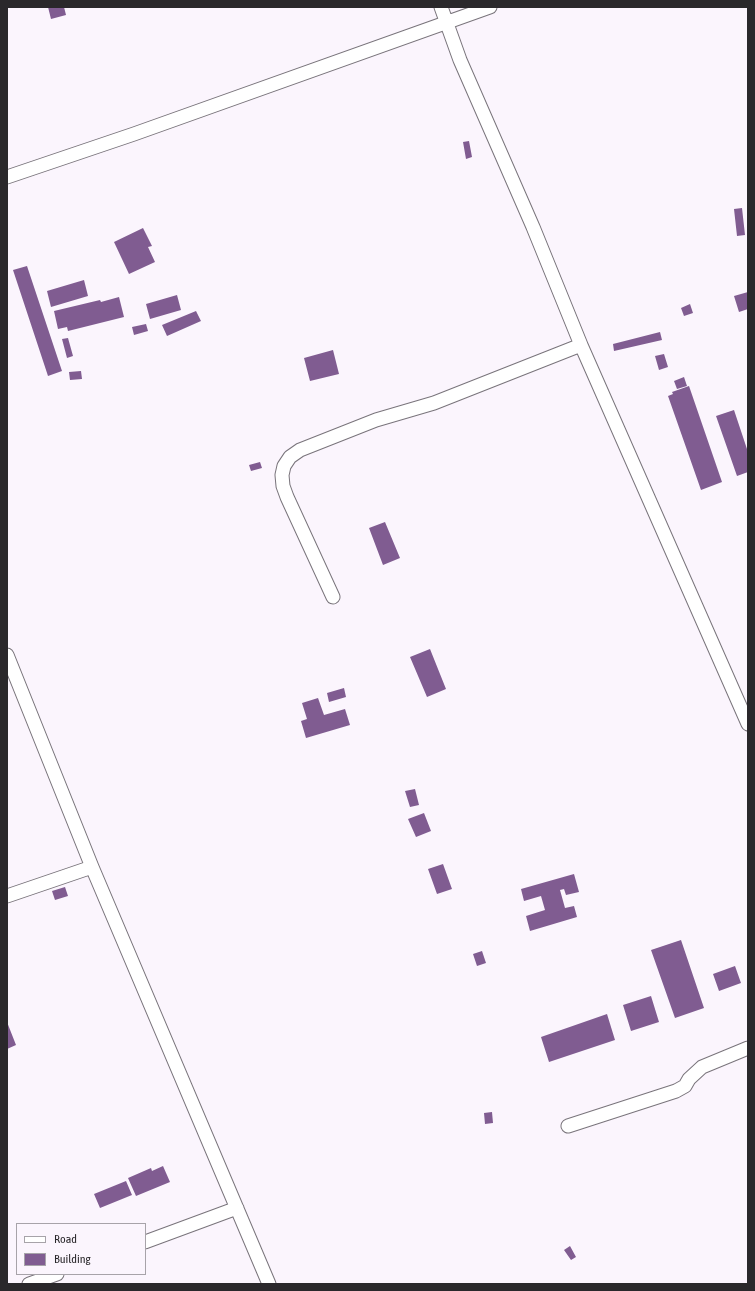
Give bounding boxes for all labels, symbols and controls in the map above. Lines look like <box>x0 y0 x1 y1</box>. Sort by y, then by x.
legend <box>16 1223 146 1275</box>
text: Road <box>54 1232 77 1246</box>
text: Building <box>54 1252 91 1266</box>

